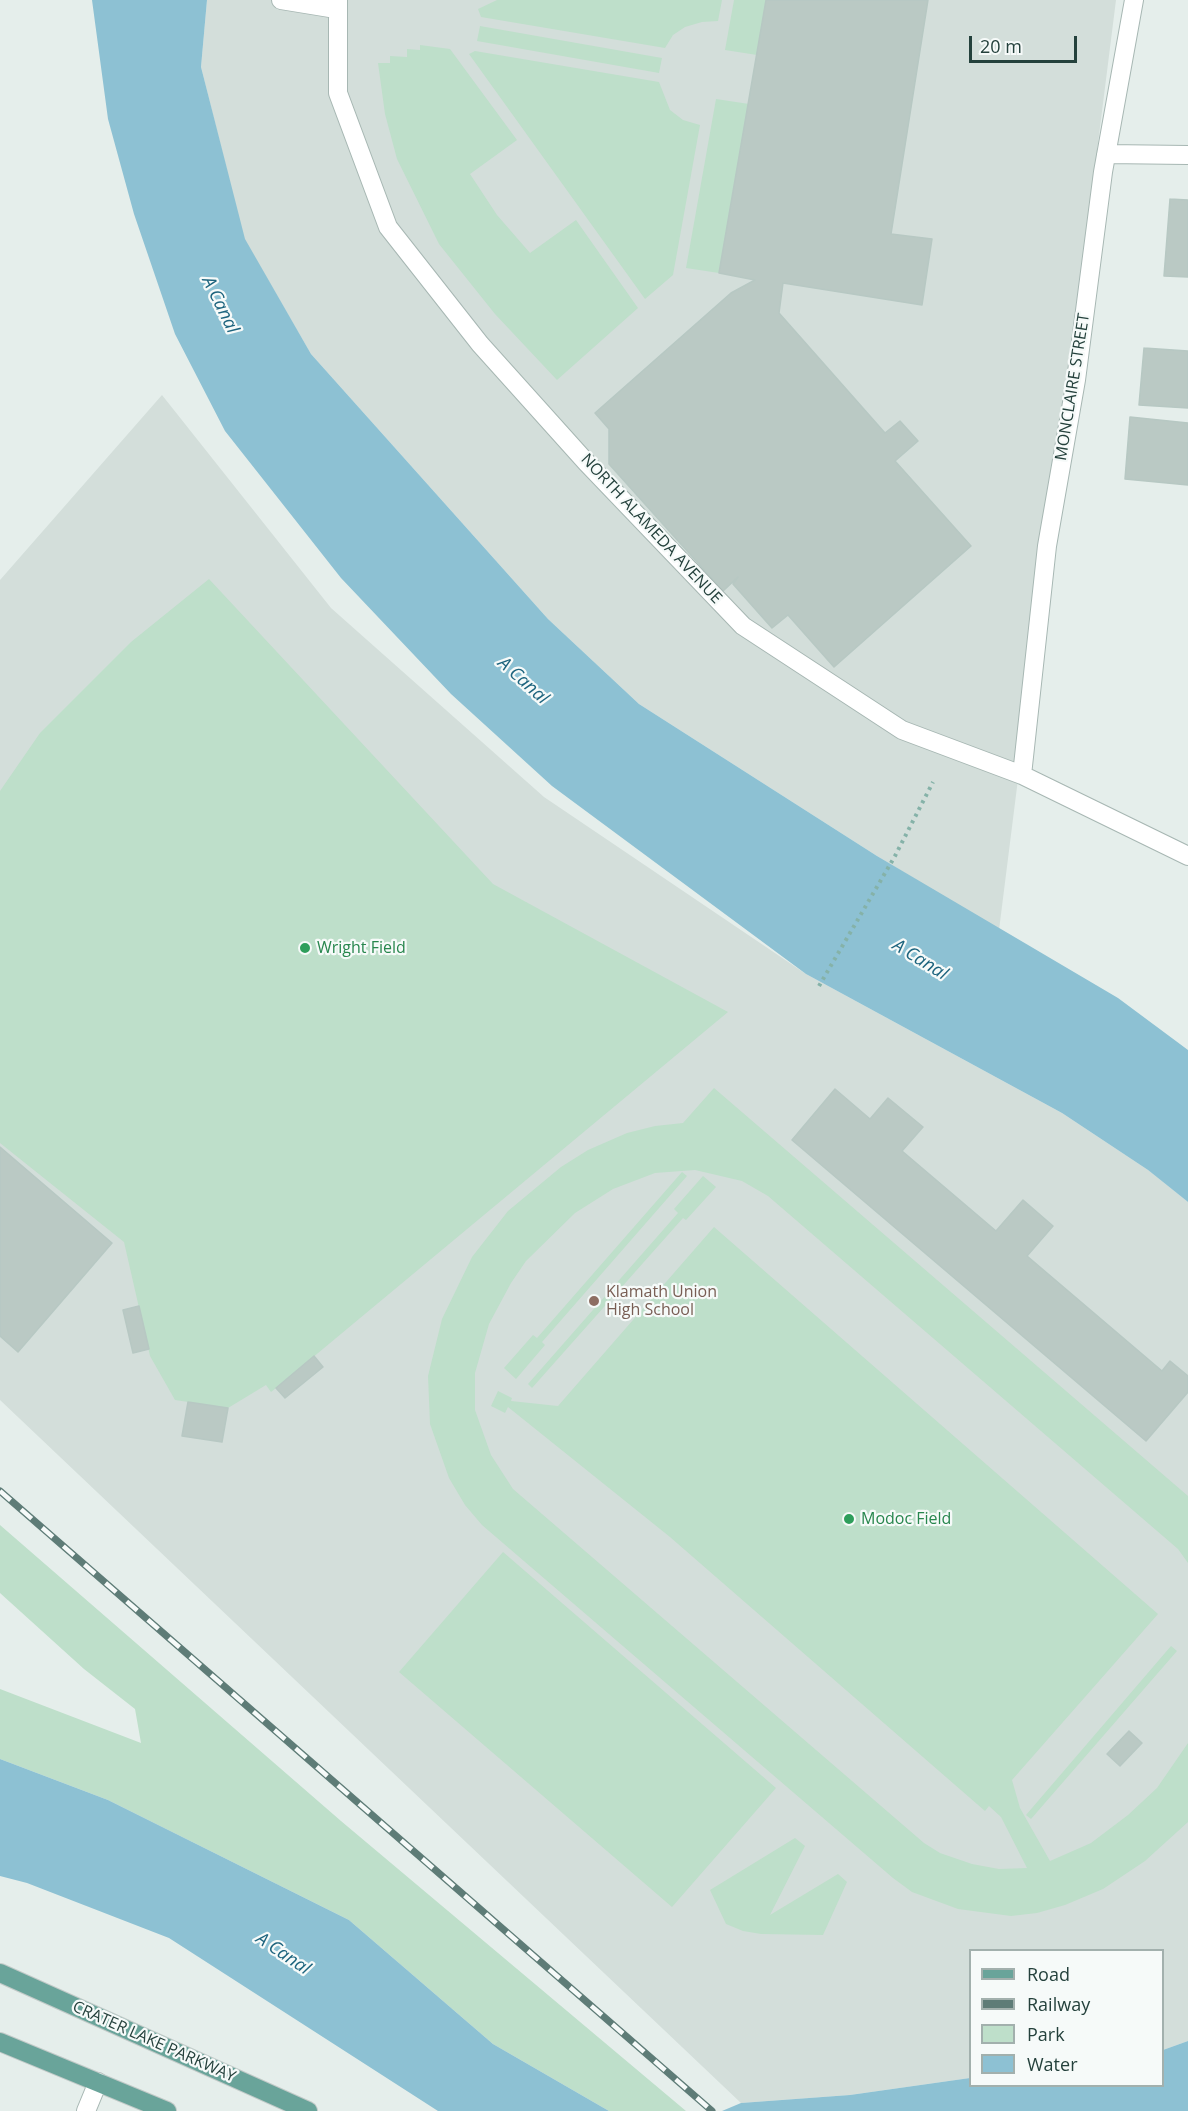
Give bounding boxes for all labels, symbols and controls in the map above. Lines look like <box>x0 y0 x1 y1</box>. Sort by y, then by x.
scale bar <box>972 24 1080 62</box>
text: 20 m <box>980 34 1022 58</box>
water label: A Canal <box>197 273 243 337</box>
street label: MONCLAIRE STREET <box>1052 312 1094 462</box>
street label: NORTH ALAMEDA AVENUE <box>576 450 726 608</box>
water label: A Canal <box>493 653 553 709</box>
water label: A Canal <box>889 935 951 985</box>
place label: Wright Field <box>317 938 406 958</box>
marker: Wright Field <box>298 941 312 955</box>
place label: Klamath Union High School <box>606 1282 717 1320</box>
marker: Klamath Union High School <box>587 1294 601 1308</box>
place label: Modoc Field <box>861 1509 951 1529</box>
marker: Modoc Field <box>842 1512 856 1526</box>
water label: A Canal <box>252 1928 314 1980</box>
legend <box>969 1949 1164 2087</box>
text: Road <box>1027 1962 1070 1986</box>
text: Railway <box>1027 1992 1090 2016</box>
street label: CRATER LAKE PARKWAY <box>70 1997 238 2087</box>
text: Park <box>1027 2022 1065 2046</box>
text: Water <box>1027 2052 1078 2076</box>

